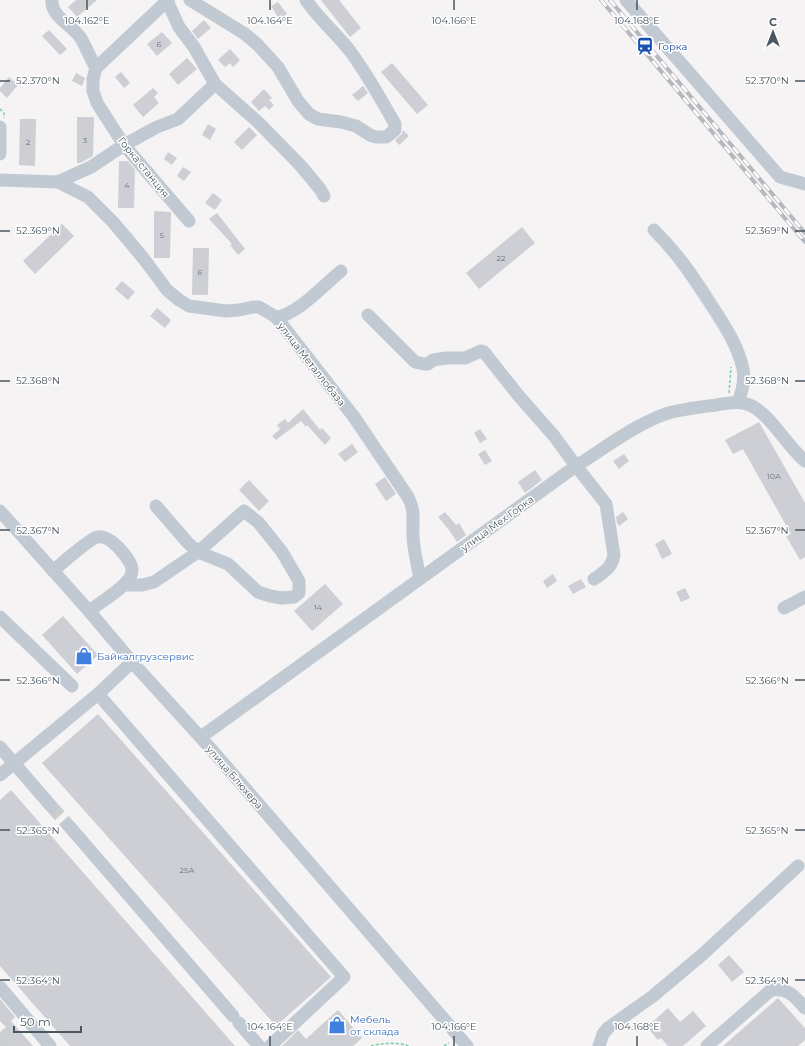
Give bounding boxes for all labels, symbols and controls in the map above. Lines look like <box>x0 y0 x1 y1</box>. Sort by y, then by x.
north arrow <box>753 12 793 52</box>
text: 104.162°E <box>64 14 110 27</box>
text: 104.164°E <box>247 14 293 27</box>
text: 104.166°E <box>431 14 477 27</box>
text: 104.168°E <box>614 14 660 27</box>
text: С <box>769 15 777 29</box>
station icon: Горка <box>635 36 655 56</box>
house number: 6 <box>157 39 162 49</box>
place label: Горка <box>658 40 687 53</box>
text: 52.370°N <box>16 74 60 87</box>
text: 52.370°N <box>745 74 789 87</box>
street label: Горка станция <box>115 134 172 200</box>
house number: 3 <box>83 135 88 145</box>
house number: 2 <box>26 137 31 147</box>
house number: 4 <box>124 180 130 190</box>
text: 52.369°N <box>16 224 60 237</box>
text: 52.369°N <box>745 224 789 237</box>
house number: 5 <box>160 230 165 240</box>
house number: 22 <box>496 253 506 263</box>
house number: 6 <box>198 267 203 277</box>
street label: улица Металлобаза <box>274 319 348 409</box>
text: 52.368°N <box>16 374 60 387</box>
text: 52.368°N <box>745 374 789 387</box>
house number: 10А <box>767 471 781 481</box>
street label: улица Мех Горка <box>458 493 536 555</box>
text: 52.367°N <box>16 524 60 537</box>
text: 52.367°N <box>745 524 789 537</box>
house number: 14 <box>314 602 323 612</box>
shop icon: Байкалгрузсервис <box>74 646 94 666</box>
place label: Байкалгрузсервис <box>97 650 195 663</box>
text: 52.366°N <box>16 674 60 687</box>
text: 52.366°N <box>745 674 789 687</box>
street label: улица Блюхера <box>203 742 266 812</box>
text: 52.365°N <box>16 824 60 837</box>
text: 52.365°N <box>745 824 789 837</box>
house number: 25А <box>179 865 195 875</box>
text: 52.364°N <box>16 974 60 987</box>
text: 52.364°N <box>745 974 789 987</box>
scale bar <box>14 1008 81 1034</box>
place label: Мебель от склада <box>350 1013 399 1038</box>
text: 50 m <box>20 1014 51 1029</box>
shop icon: Мебель от склада <box>327 1015 347 1035</box>
text: 104.164°E <box>247 1020 293 1033</box>
text: 104.166°E <box>431 1020 477 1033</box>
text: 104.168°E <box>614 1020 660 1033</box>

